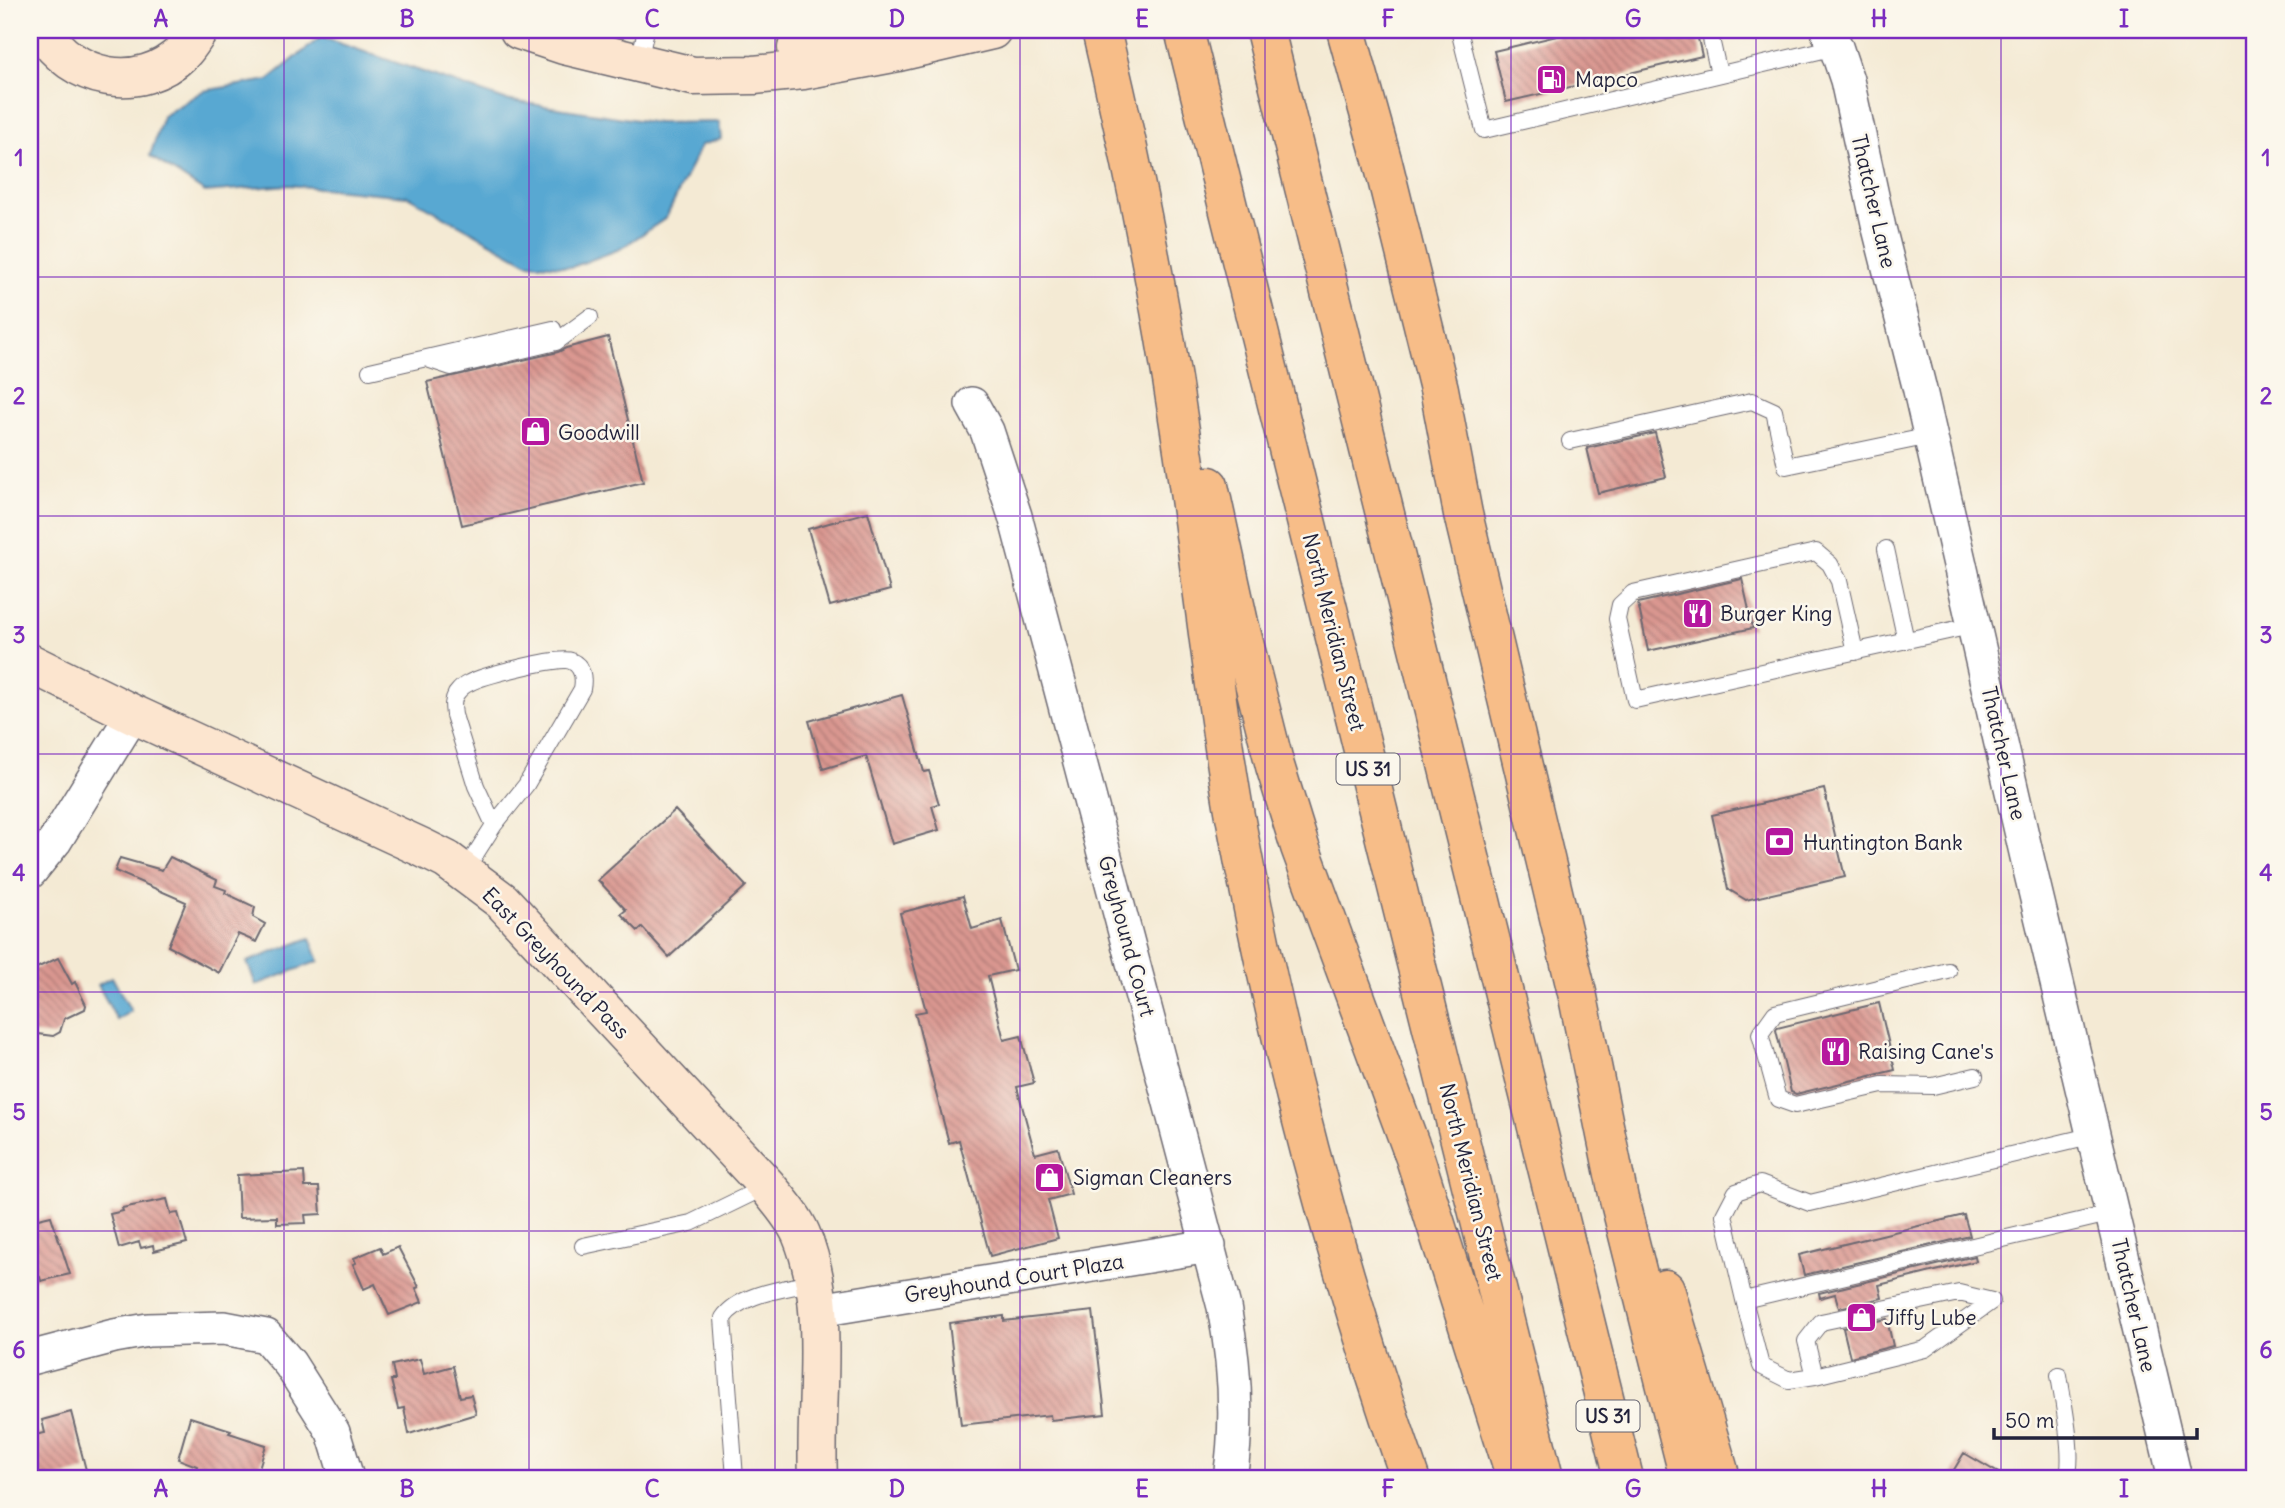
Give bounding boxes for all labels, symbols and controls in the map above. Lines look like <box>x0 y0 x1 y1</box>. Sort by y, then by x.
text: A <box>154 4 169 33</box>
text: B <box>399 4 415 33</box>
text: C <box>644 4 660 33</box>
text: D <box>889 4 905 33</box>
text: E <box>1135 4 1149 33</box>
text: F <box>1381 4 1395 33</box>
text: G <box>1625 4 1641 33</box>
text: H <box>1871 4 1887 33</box>
text: I <box>2119 4 2129 33</box>
fuel station icon: Mapco <box>1535 62 1569 96</box>
place label: Mapco <box>1575 66 1638 93</box>
street label: Thatcher Lane <box>1845 131 1903 271</box>
text: 1 <box>14 143 24 172</box>
text: 1 <box>2261 143 2271 172</box>
text: 2 <box>13 381 26 410</box>
text: 2 <box>2260 381 2273 410</box>
shop icon: Goodwill <box>518 415 552 449</box>
place label: Goodwill <box>558 419 640 446</box>
street label: North Meridian Street <box>1296 530 1372 734</box>
restaurant icon: Burger King <box>1680 596 1714 630</box>
place label: Burger King <box>1720 600 1833 627</box>
text: 3 <box>12 620 26 649</box>
text: 3 <box>2259 620 2273 649</box>
street label: Thatcher Lane <box>1975 683 2033 823</box>
road number: US 31 <box>1336 754 1400 784</box>
bank icon: Huntington Bank <box>1763 825 1797 859</box>
place label: Huntington Bank <box>1803 829 1963 856</box>
street label: Greyhound Court <box>1093 853 1161 1019</box>
text: 4 <box>12 858 26 887</box>
text: 4 <box>2259 858 2273 887</box>
street label: East Greyhound Pass <box>477 881 635 1045</box>
restaurant icon: Raising Cane's <box>1818 1034 1852 1068</box>
place label: Raising Cane's <box>1858 1038 1994 1065</box>
street label: North Meridian Street <box>1433 1080 1509 1284</box>
text: 5 <box>12 1097 26 1126</box>
text: 5 <box>2259 1097 2273 1126</box>
shop icon: Sigman Cleaners <box>1033 1160 1067 1194</box>
place label: Sigman Cleaners <box>1073 1164 1232 1191</box>
street label: Thatcher Lane <box>2105 1235 2163 1375</box>
street label: Greyhound Court Plaza <box>902 1247 1126 1309</box>
shop icon: Jiffy Lube <box>1844 1300 1878 1334</box>
place label: Jiffy Lube <box>1884 1304 1977 1331</box>
text: 6 <box>12 1335 26 1364</box>
text: 6 <box>2259 1335 2273 1364</box>
scale bar <box>1994 1396 2198 1440</box>
road number: US 31 <box>1576 1400 1640 1432</box>
text: 50 m <box>2005 1407 2054 1434</box>
text: A <box>154 1474 169 1503</box>
text: B <box>399 1474 415 1503</box>
text: C <box>644 1474 660 1503</box>
text: D <box>889 1474 905 1503</box>
text: E <box>1135 1474 1149 1503</box>
text: F <box>1381 1474 1395 1503</box>
text: G <box>1625 1474 1641 1503</box>
text: H <box>1871 1474 1887 1503</box>
text: I <box>2119 1474 2129 1503</box>

